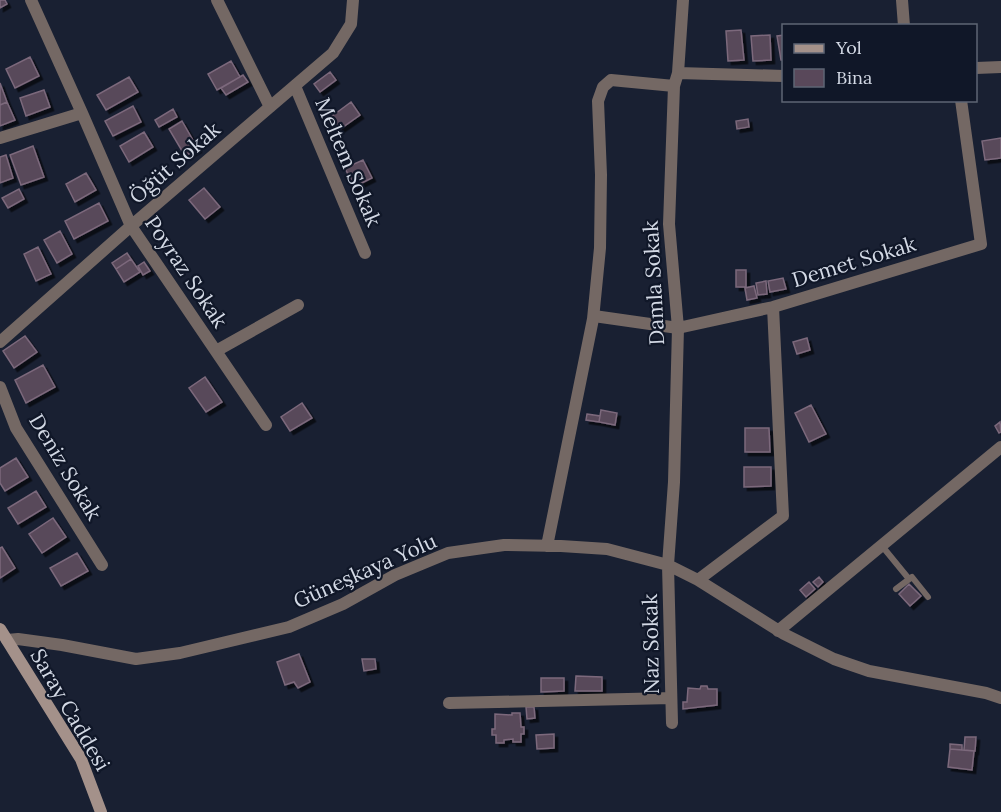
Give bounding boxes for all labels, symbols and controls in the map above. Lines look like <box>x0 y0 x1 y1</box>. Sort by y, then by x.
legend <box>782 24 977 102</box>
text: Yol <box>835 36 862 59</box>
text: Bina <box>836 66 872 89</box>
street label: Meltem Sokak <box>309 93 388 231</box>
street label: Öğüt Sokak <box>124 115 226 210</box>
street label: Poyraz Sokak <box>139 211 234 333</box>
street label: Damla Sokak <box>637 219 670 346</box>
street label: Demet Sokak <box>789 230 920 293</box>
street label: Deniz Sokak <box>23 409 108 526</box>
street label: Güneşkaya Yolu <box>289 527 441 614</box>
street label: Naz Sokak <box>636 593 665 695</box>
street label: Saray Caddesi <box>25 644 116 776</box>

